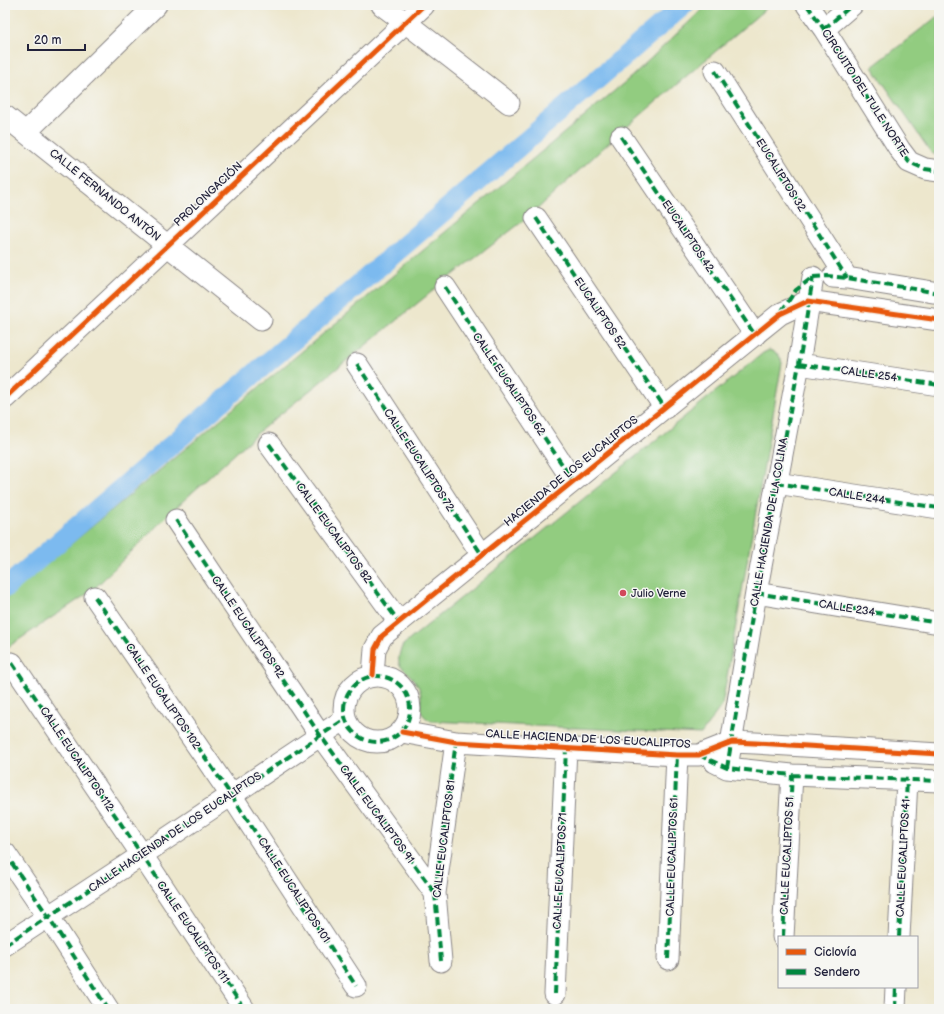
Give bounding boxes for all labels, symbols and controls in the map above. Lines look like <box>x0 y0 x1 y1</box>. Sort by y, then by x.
scale bar <box>28 26 85 52</box>
street label: CIRCUITO DEL TULE NORTE <box>819 27 911 159</box>
text: 20 m <box>34 33 61 48</box>
street label: EUCALIPTOS 32 <box>753 136 809 214</box>
street label: CALLE FERNANDO ANTÓN <box>47 145 164 244</box>
street label: PROLONGACIÓN <box>171 158 245 229</box>
street label: EUCALIPTOS 42 <box>659 198 717 275</box>
street label: EUCALIPTOS 52 <box>571 275 629 352</box>
street label: CALLE EUCALIPTOS 62 <box>470 330 548 438</box>
street label: CALLE 254 <box>840 364 898 384</box>
street label: CALLE EUCALIPTOS 72 <box>381 406 457 514</box>
street label: HACIENDA DE LOS EUCALIPTOS <box>502 413 641 529</box>
street label: CALLE HACIENDA DE LA COLINA <box>748 436 790 607</box>
street label: CALLE EUCALIPTOS 82 <box>293 480 375 586</box>
street label: CALLE 244 <box>828 485 887 507</box>
street label: CALLE EUCALIPTOS 92 <box>209 573 287 681</box>
place label: Julio Verne <box>631 587 686 600</box>
marker: Julio Verne <box>618 588 628 598</box>
street label: CALLE 234 <box>818 597 877 619</box>
street label: CALLE EUCALIPTOS 102 <box>123 641 204 752</box>
street label: CALLE EUCALIPTOS 112 <box>37 704 117 814</box>
street label: CALLE HACIENDA DE LOS EUCALIPTOS <box>485 727 691 751</box>
street label: CALLE EUCALIPTOS 91 <box>337 762 417 866</box>
street label: CALLE HACIENDA DE LOS EUCALIPTOS <box>86 769 264 895</box>
street label: CALLE EUCALIPTOS 81 <box>430 779 458 899</box>
street label: CALLE EUCALIPTOS 61 <box>663 797 681 917</box>
street label: CALLE EUCALIPTOS 51 <box>777 797 797 915</box>
street label: CALLE EUCALIPTOS 41 <box>893 798 913 918</box>
street label: CALLE EUCALIPTOS 71 <box>550 812 570 930</box>
street label: CALLE EUCALIPTOS 101 <box>255 835 333 945</box>
street label: CALLE EUCALIPTOS 111 <box>154 878 232 986</box>
legend <box>778 936 918 988</box>
text: Ciclovía <box>814 945 857 960</box>
text: Sendero <box>814 965 860 980</box>

